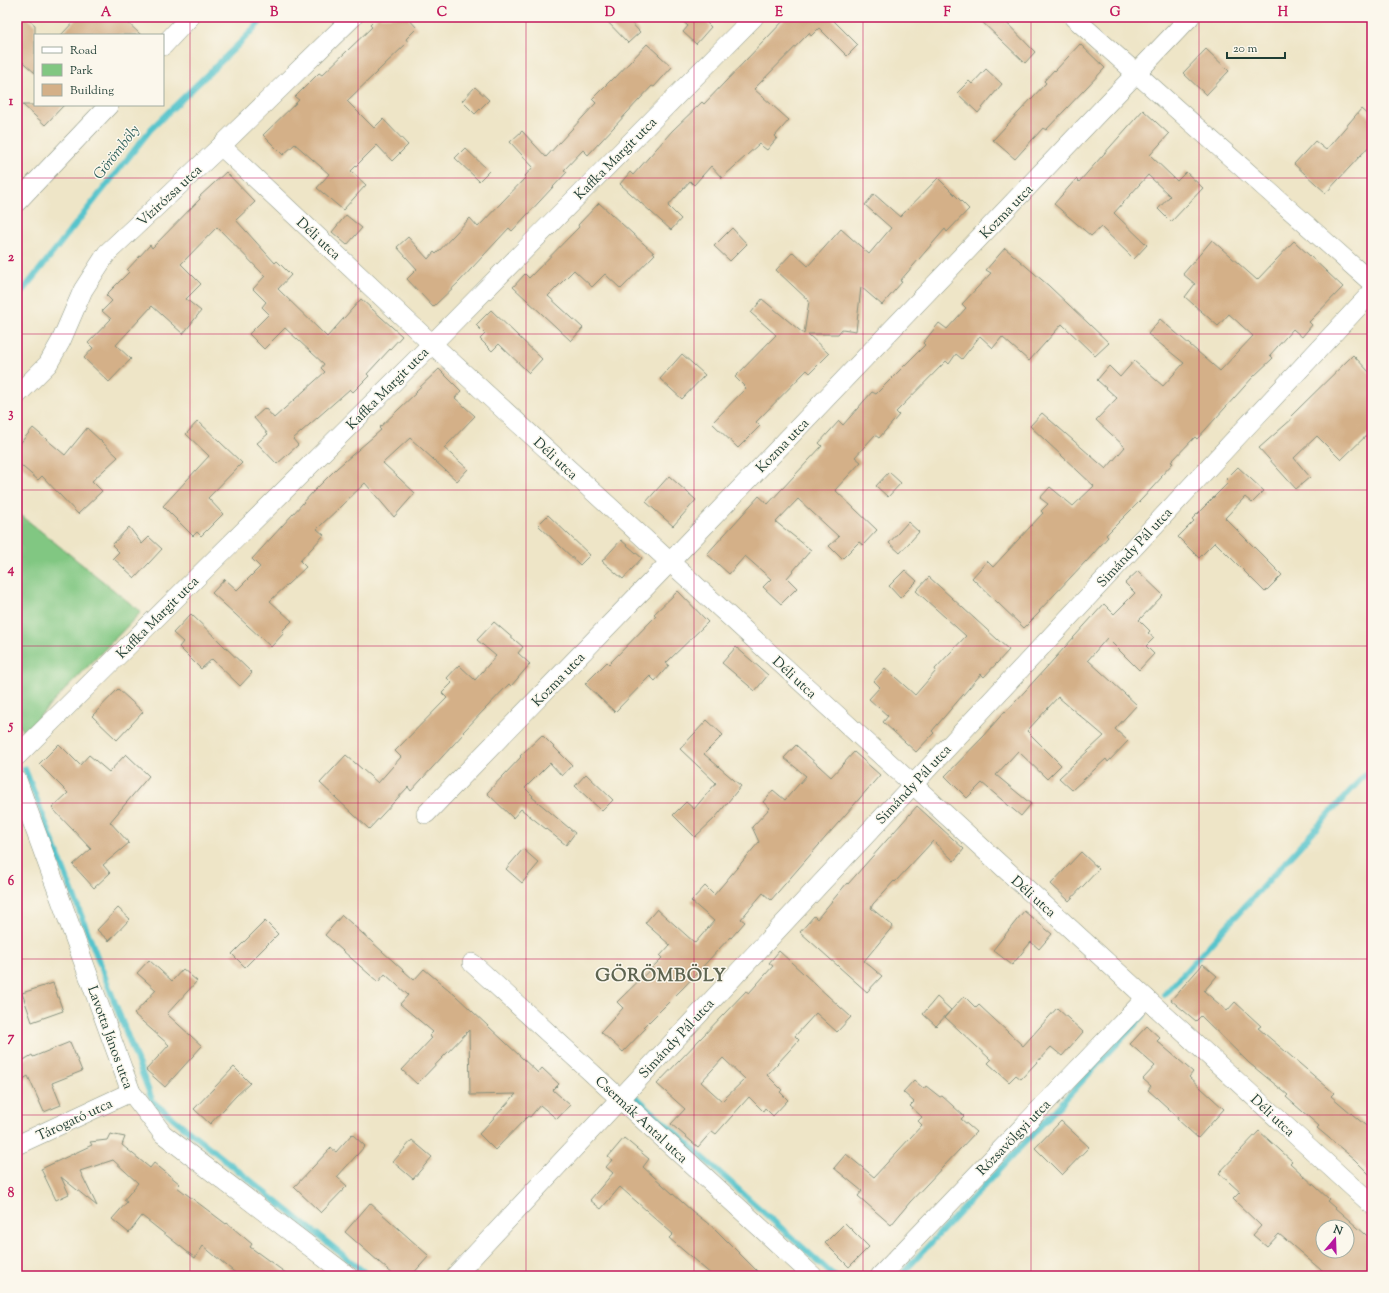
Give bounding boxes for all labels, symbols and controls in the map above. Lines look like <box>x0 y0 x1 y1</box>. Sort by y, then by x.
text: A <box>101 4 112 22</box>
text: B <box>270 4 279 22</box>
text: C <box>437 4 447 22</box>
text: D <box>605 4 615 22</box>
text: E <box>775 4 783 22</box>
text: F <box>943 4 951 22</box>
text: G <box>1110 4 1121 22</box>
text: H <box>1278 4 1289 22</box>
legend <box>34 34 164 106</box>
scale bar <box>1227 34 1285 60</box>
text: 20 m <box>1233 40 1258 58</box>
text: Road <box>70 42 97 60</box>
text: Park <box>70 62 93 80</box>
text: Building <box>70 82 114 100</box>
text: 1 <box>9 93 14 111</box>
street label: Kaffka Margit utca <box>571 113 663 205</box>
water label: Görömböly <box>89 121 145 185</box>
street label: Vízirózsa utca <box>133 161 208 232</box>
street label: Kozma utca <box>976 180 1039 244</box>
street label: Déli utca <box>291 214 345 266</box>
text: 2 <box>8 249 15 267</box>
street label: Kaffka Margit utca <box>343 343 435 435</box>
text: 3 <box>8 405 14 423</box>
street label: Kozma utca <box>752 414 815 478</box>
street label: Déli utca <box>528 434 582 486</box>
street label: Simándy Pál utca <box>1093 504 1178 593</box>
text: 4 <box>7 561 15 579</box>
street label: Kaffka Margit utca <box>113 572 205 664</box>
street label: Kozma utca <box>528 648 591 712</box>
street label: Déli utca <box>767 653 821 705</box>
text: 5 <box>8 717 14 735</box>
street label: Simándy Pál utca <box>872 741 957 830</box>
street label: Déli utca <box>1006 872 1060 923</box>
text: 6 <box>8 873 15 891</box>
district label: GÖRÖMBÖLY <box>595 963 727 990</box>
street label: Lavotta János utca <box>81 983 137 1093</box>
street label: Simándy Pál utca <box>635 995 720 1084</box>
text: 7 <box>8 1029 15 1047</box>
street label: Csermák Antal utca <box>590 1072 692 1169</box>
street label: Déli utca <box>1245 1091 1299 1143</box>
street label: Tárogató utca <box>33 1094 117 1147</box>
street label: Rózsavölgyi utca <box>973 1095 1056 1181</box>
text: 8 <box>8 1185 15 1203</box>
north arrow <box>1315 1219 1355 1259</box>
text: N <box>1330 1221 1345 1240</box>

